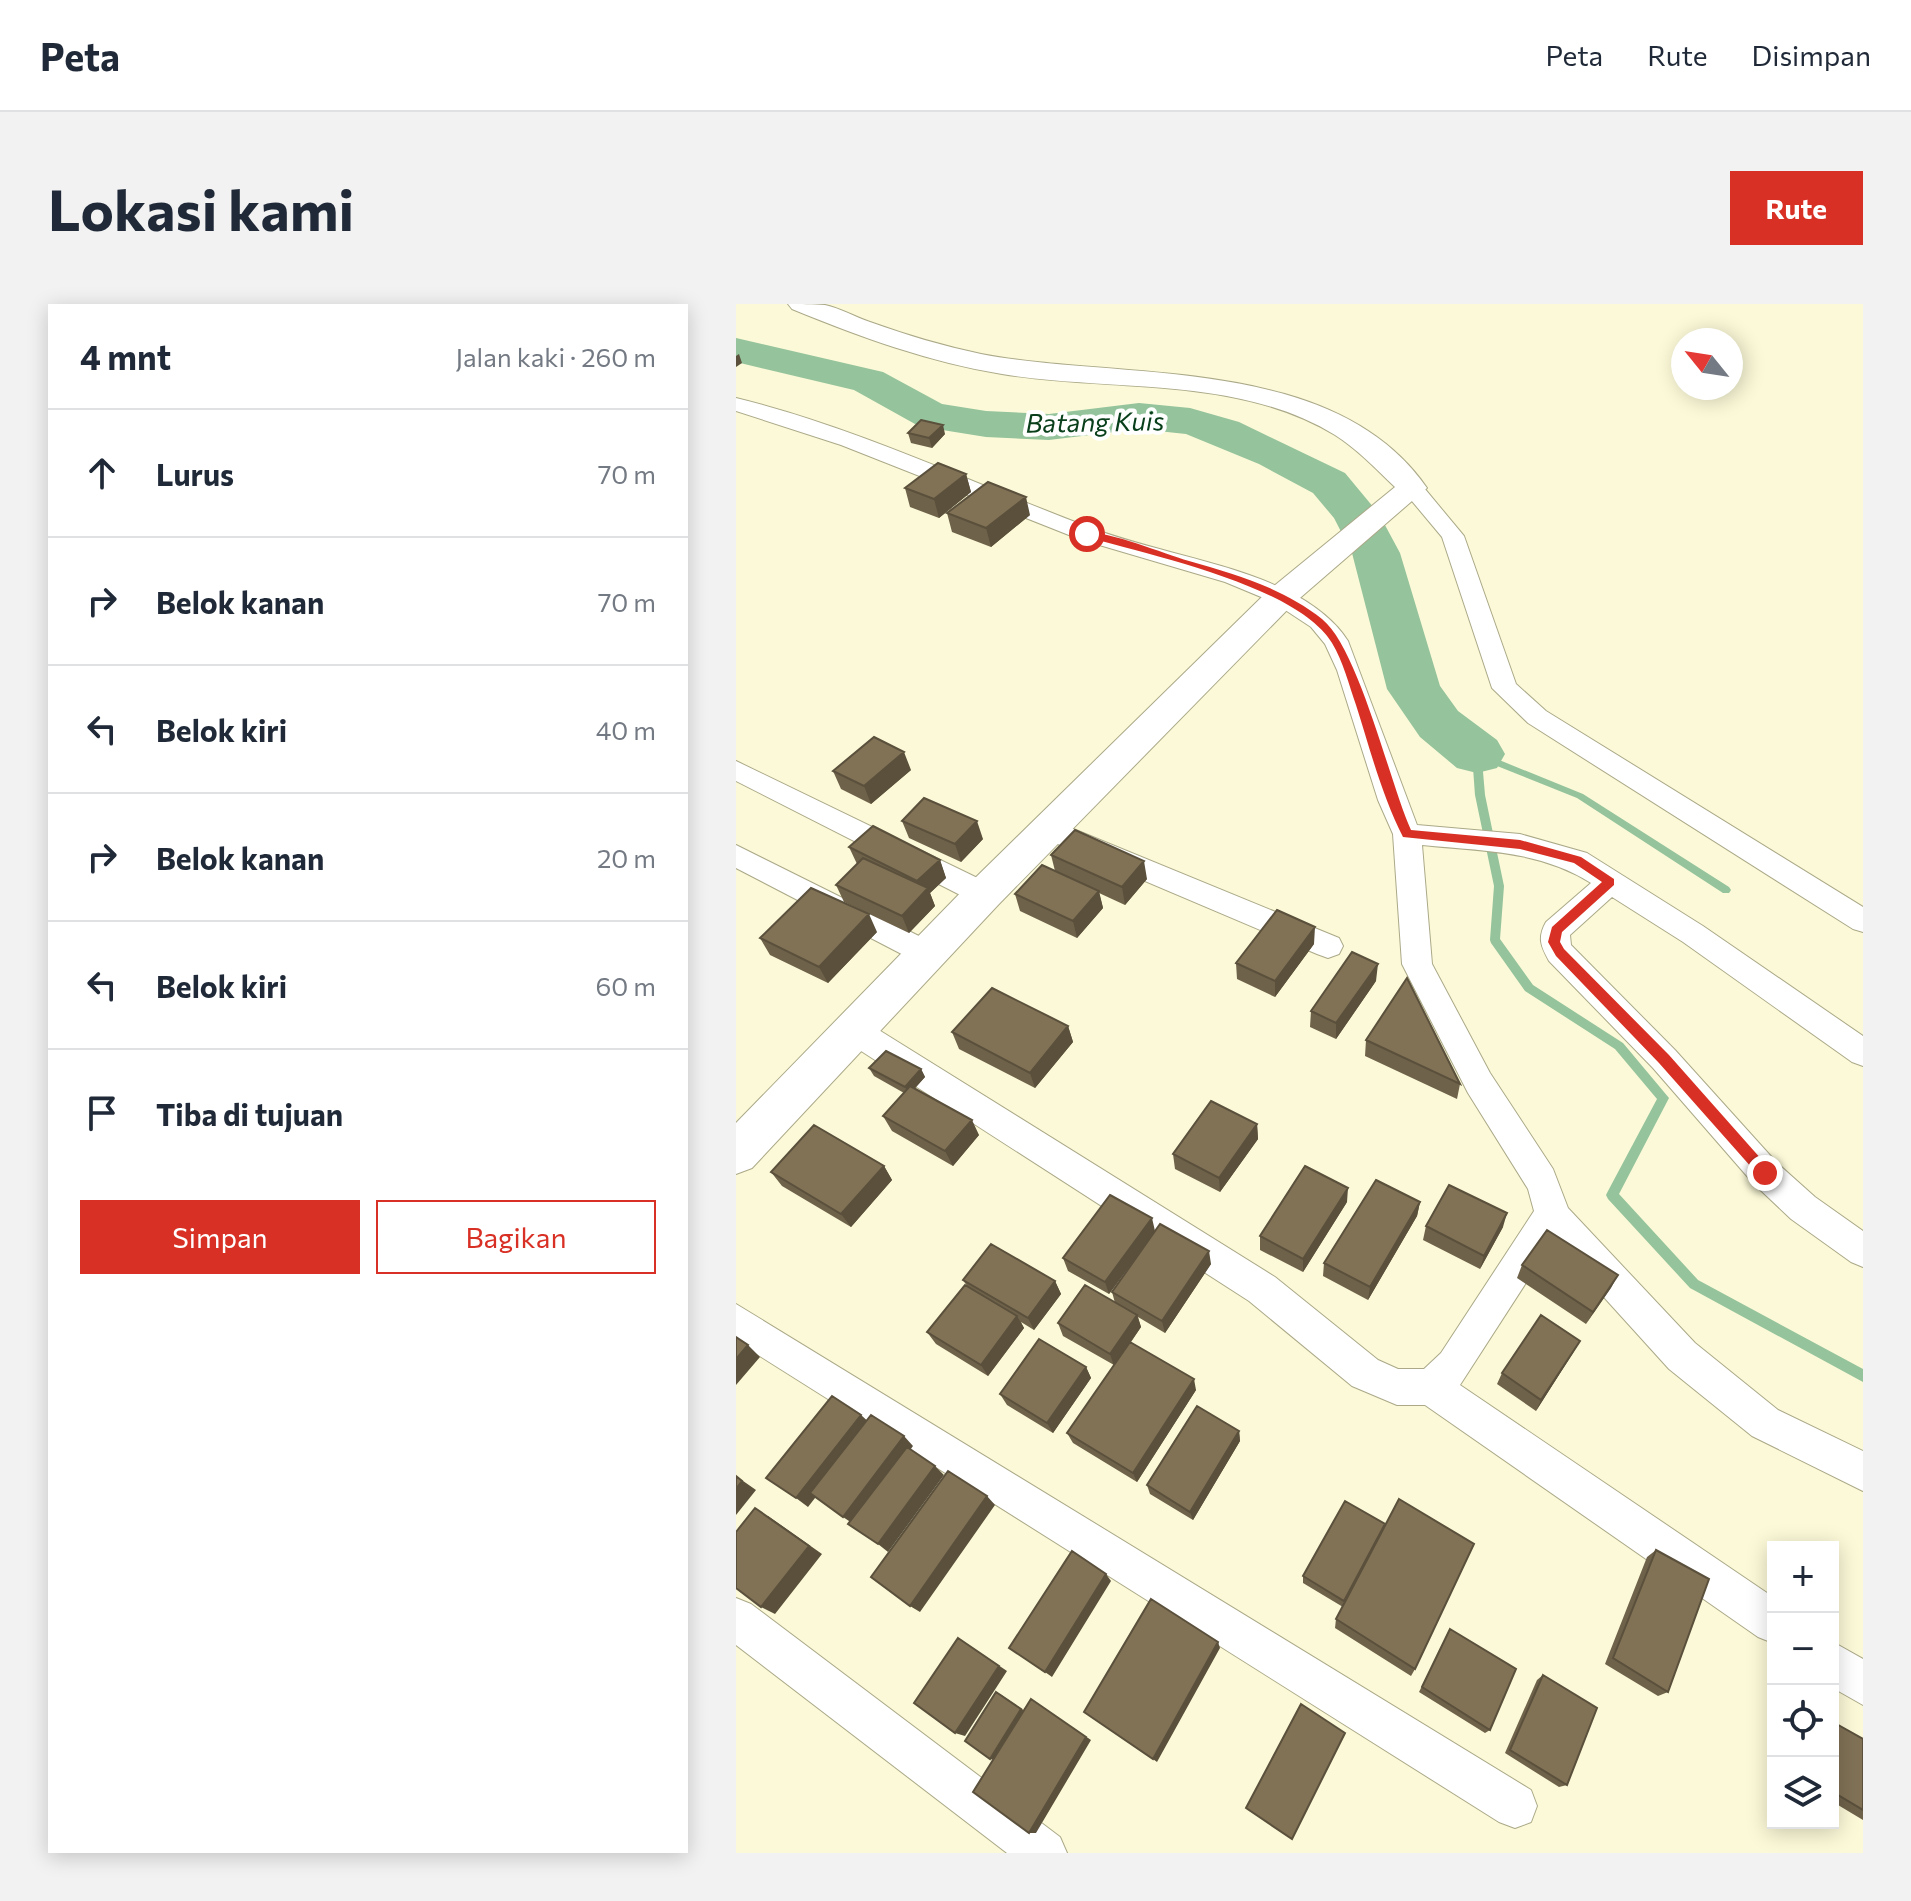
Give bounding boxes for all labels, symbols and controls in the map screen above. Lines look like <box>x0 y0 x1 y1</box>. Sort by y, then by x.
text: Peta <box>40 32 120 79</box>
text: Peta <box>1545 38 1603 72</box>
text: Rute <box>1647 38 1708 72</box>
text: Disimpan <box>1752 38 1871 72</box>
button: Rute <box>1730 171 1863 245</box>
text: Lokasi kami <box>48 174 354 243</box>
north arrow <box>1671 328 1743 400</box>
text: 4 mnt <box>80 335 171 377</box>
text: Jalan kaki · 260 m <box>455 341 656 372</box>
water label: Batang Kuis <box>1025 404 1165 438</box>
icon: ahead <box>80 451 124 495</box>
text: Lurus <box>156 455 234 492</box>
text: 70 m <box>598 458 656 489</box>
route start <box>1069 516 1105 552</box>
icon: right <box>80 579 124 623</box>
text: Belok kanan <box>156 583 324 620</box>
text: 70 m <box>598 586 656 617</box>
icon: left <box>80 707 124 751</box>
text: Belok kiri <box>156 711 287 748</box>
text: 40 m <box>596 714 656 745</box>
icon: right <box>80 835 124 879</box>
text: Belok kanan <box>156 839 324 876</box>
text: 20 m <box>597 842 656 873</box>
icon: left <box>80 963 124 1007</box>
text: Belok kiri <box>156 967 287 1004</box>
text: 60 m <box>596 970 656 1001</box>
icon: arrive <box>80 1091 124 1135</box>
text: Tiba di tujuan <box>156 1095 343 1132</box>
route end <box>1747 1155 1783 1191</box>
button: Simpan <box>80 1200 360 1274</box>
button: Bagikan <box>376 1200 656 1274</box>
map controls <box>1767 1541 1839 1829</box>
button: + <box>1767 1541 1839 1613</box>
button: − <box>1767 1613 1839 1685</box>
button: locate <box>1767 1685 1839 1757</box>
button: layers <box>1767 1757 1839 1829</box>

